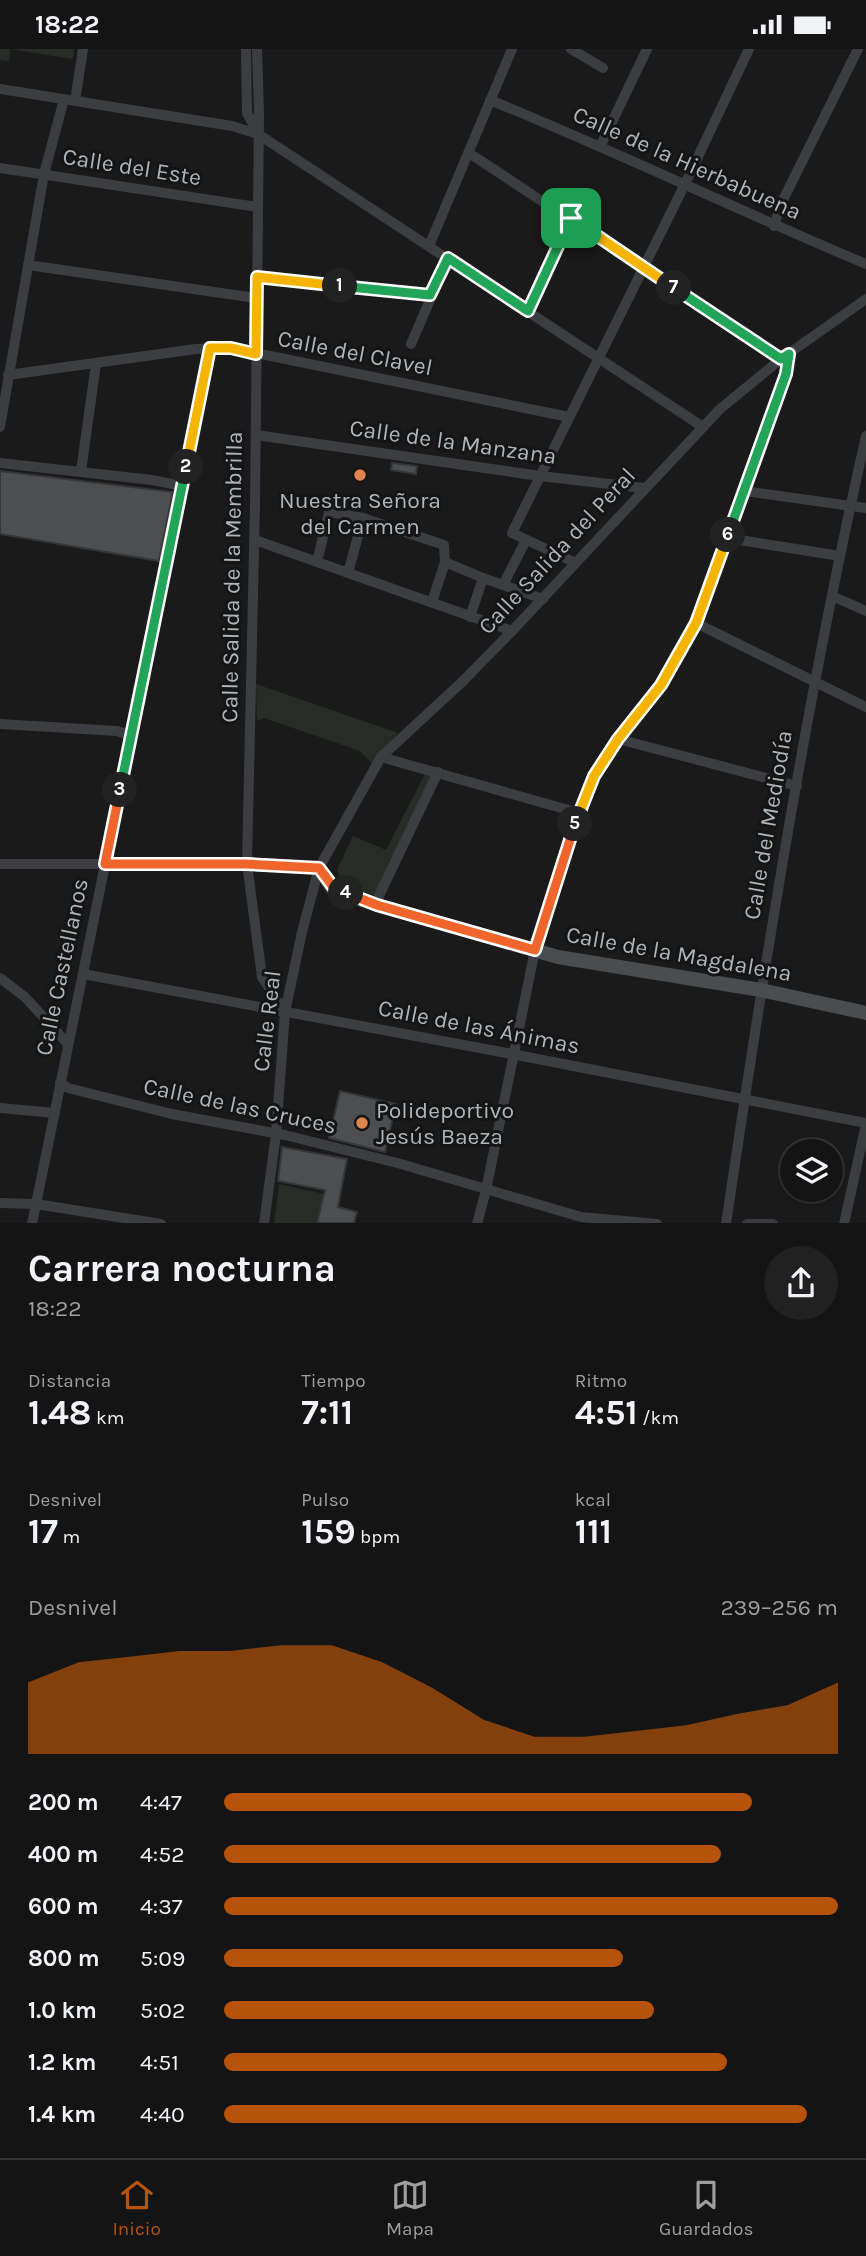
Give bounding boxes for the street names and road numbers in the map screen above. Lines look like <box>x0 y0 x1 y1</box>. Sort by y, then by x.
street label: Calle de la Hierbabuena <box>569 100 805 226</box>
street label: Calle del Este <box>61 143 203 191</box>
street label: Calle del Clavel <box>275 325 435 381</box>
street label: Calle de la Manzana <box>348 414 558 470</box>
street label: Calle Salida de la Membrilla <box>216 431 248 723</box>
street label: Calle Salida del Peral <box>473 462 641 640</box>
street label: Calle del Mediodía <box>738 728 798 922</box>
street label: Calle Castellanos <box>30 876 94 1058</box>
street label: Calle de la Magdalena <box>564 921 794 987</box>
street label: Calle Real <box>247 969 287 1073</box>
street label: Calle de las Ánimas <box>376 994 582 1060</box>
street label: Calle de las Cruces <box>141 1072 339 1140</box>

